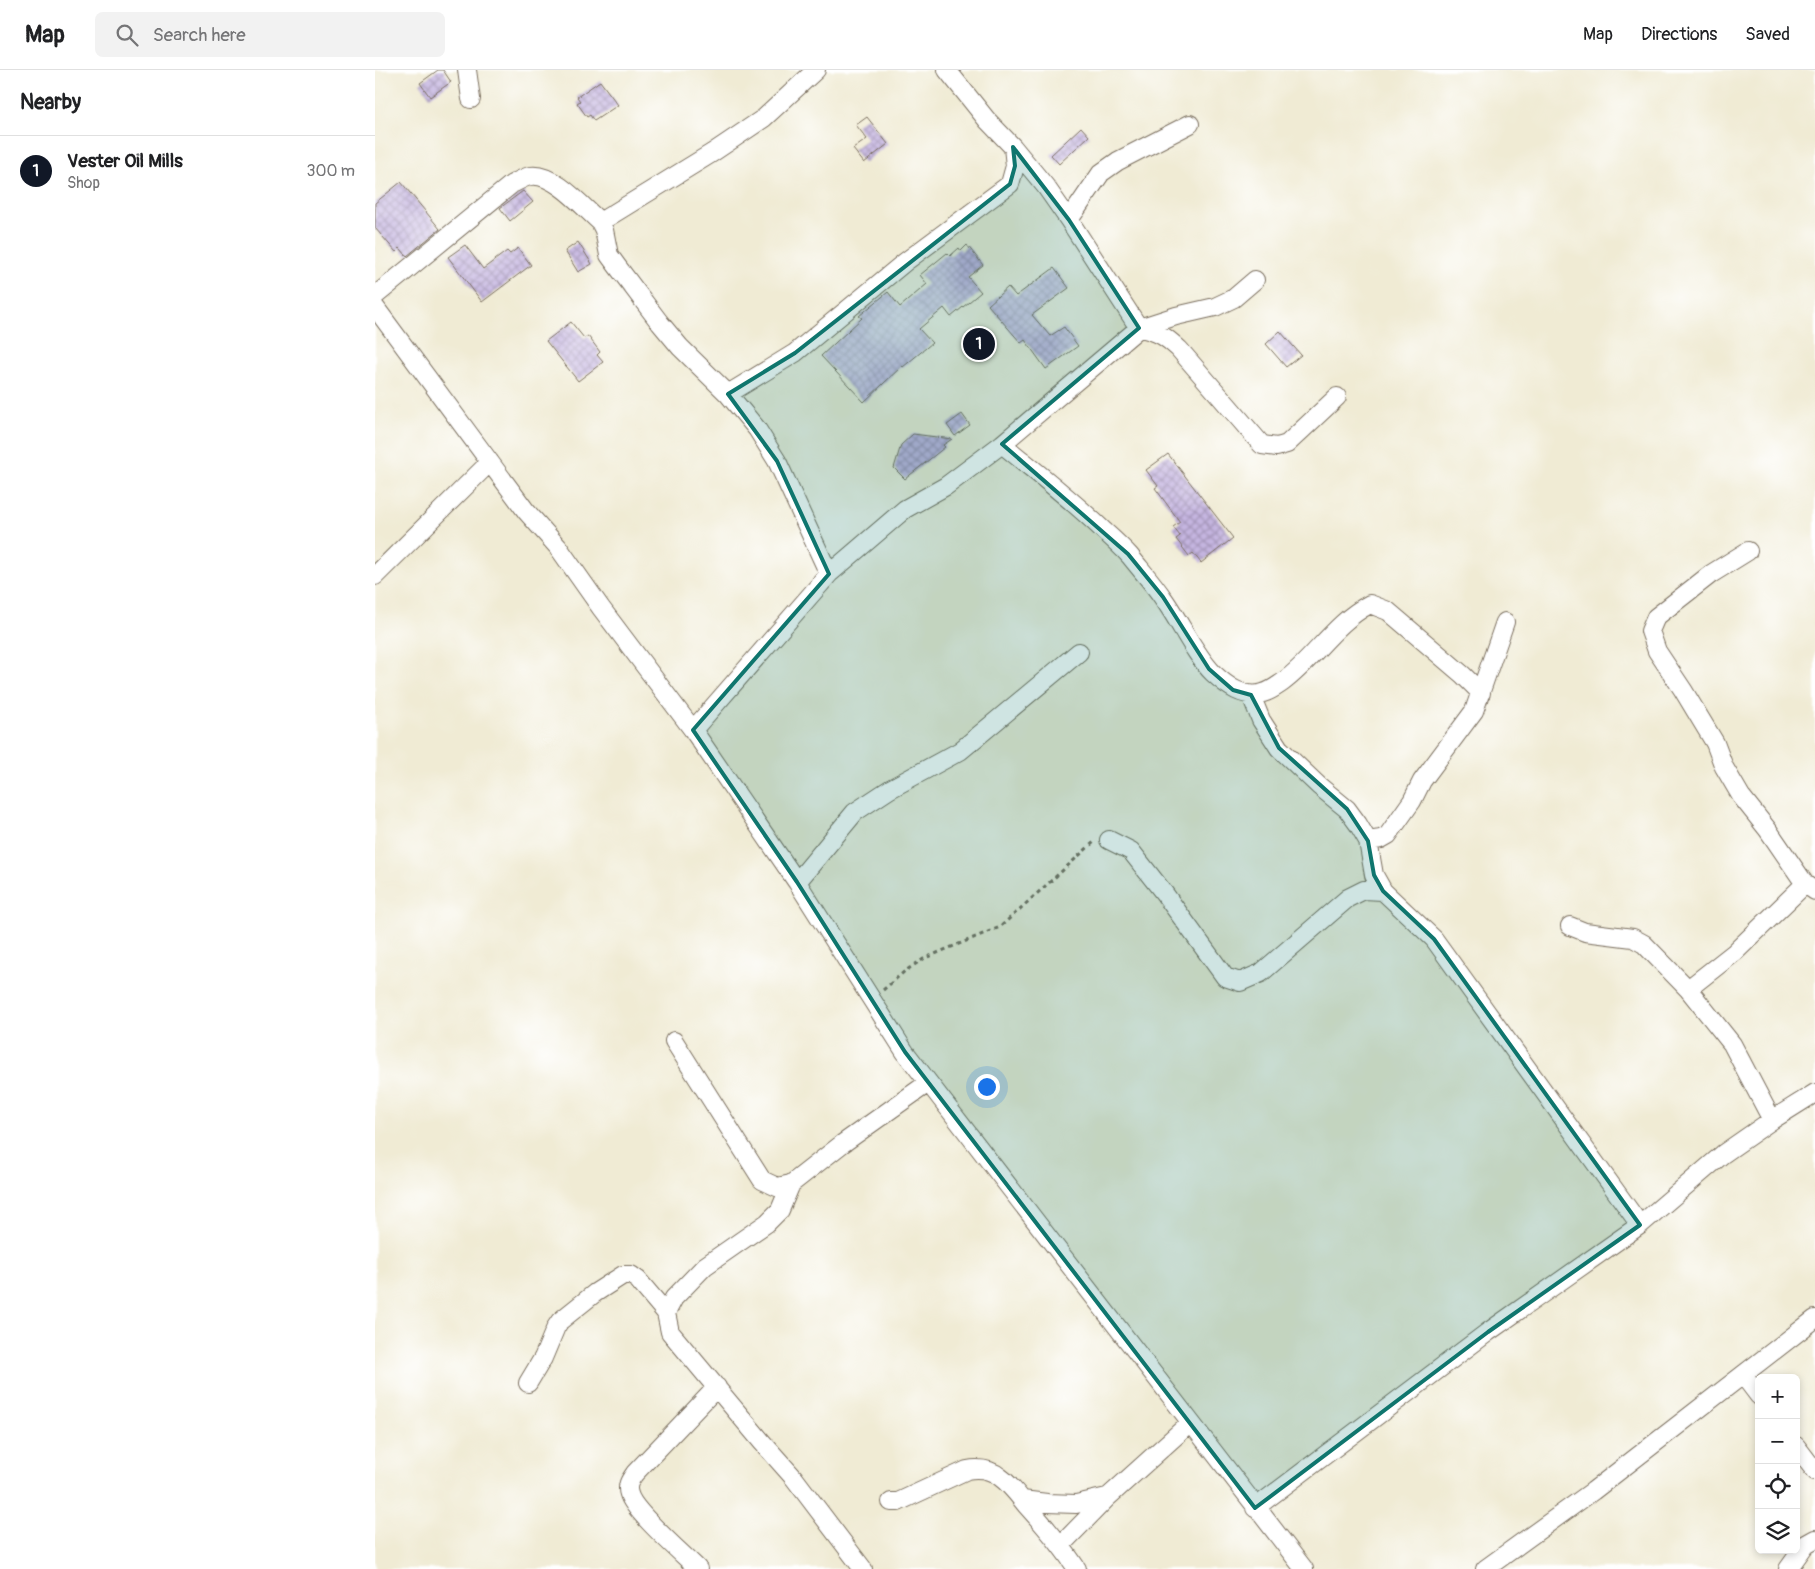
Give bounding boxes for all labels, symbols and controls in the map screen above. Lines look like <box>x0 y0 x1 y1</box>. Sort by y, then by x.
search box <box>95 12 445 57</box>
text: Map <box>25 20 65 49</box>
icon: search <box>113 21 141 49</box>
text: Search here <box>153 23 246 47</box>
text: Map <box>1583 23 1613 46</box>
text: Directions <box>1641 23 1717 46</box>
text: Saved <box>1745 23 1790 46</box>
text: Nearby <box>20 89 81 116</box>
text: Vester Oil Mills <box>67 149 183 173</box>
text: 1 <box>33 161 39 181</box>
text: 300 m <box>307 161 355 181</box>
text: Shop <box>67 173 100 193</box>
pin: 1 <box>963 325 995 363</box>
your location <box>974 1074 1000 1100</box>
map controls <box>1755 1374 1800 1554</box>
button: + <box>1755 1374 1800 1419</box>
button: − <box>1755 1419 1800 1464</box>
button: locate <box>1755 1464 1800 1509</box>
button: layers <box>1755 1509 1800 1554</box>

